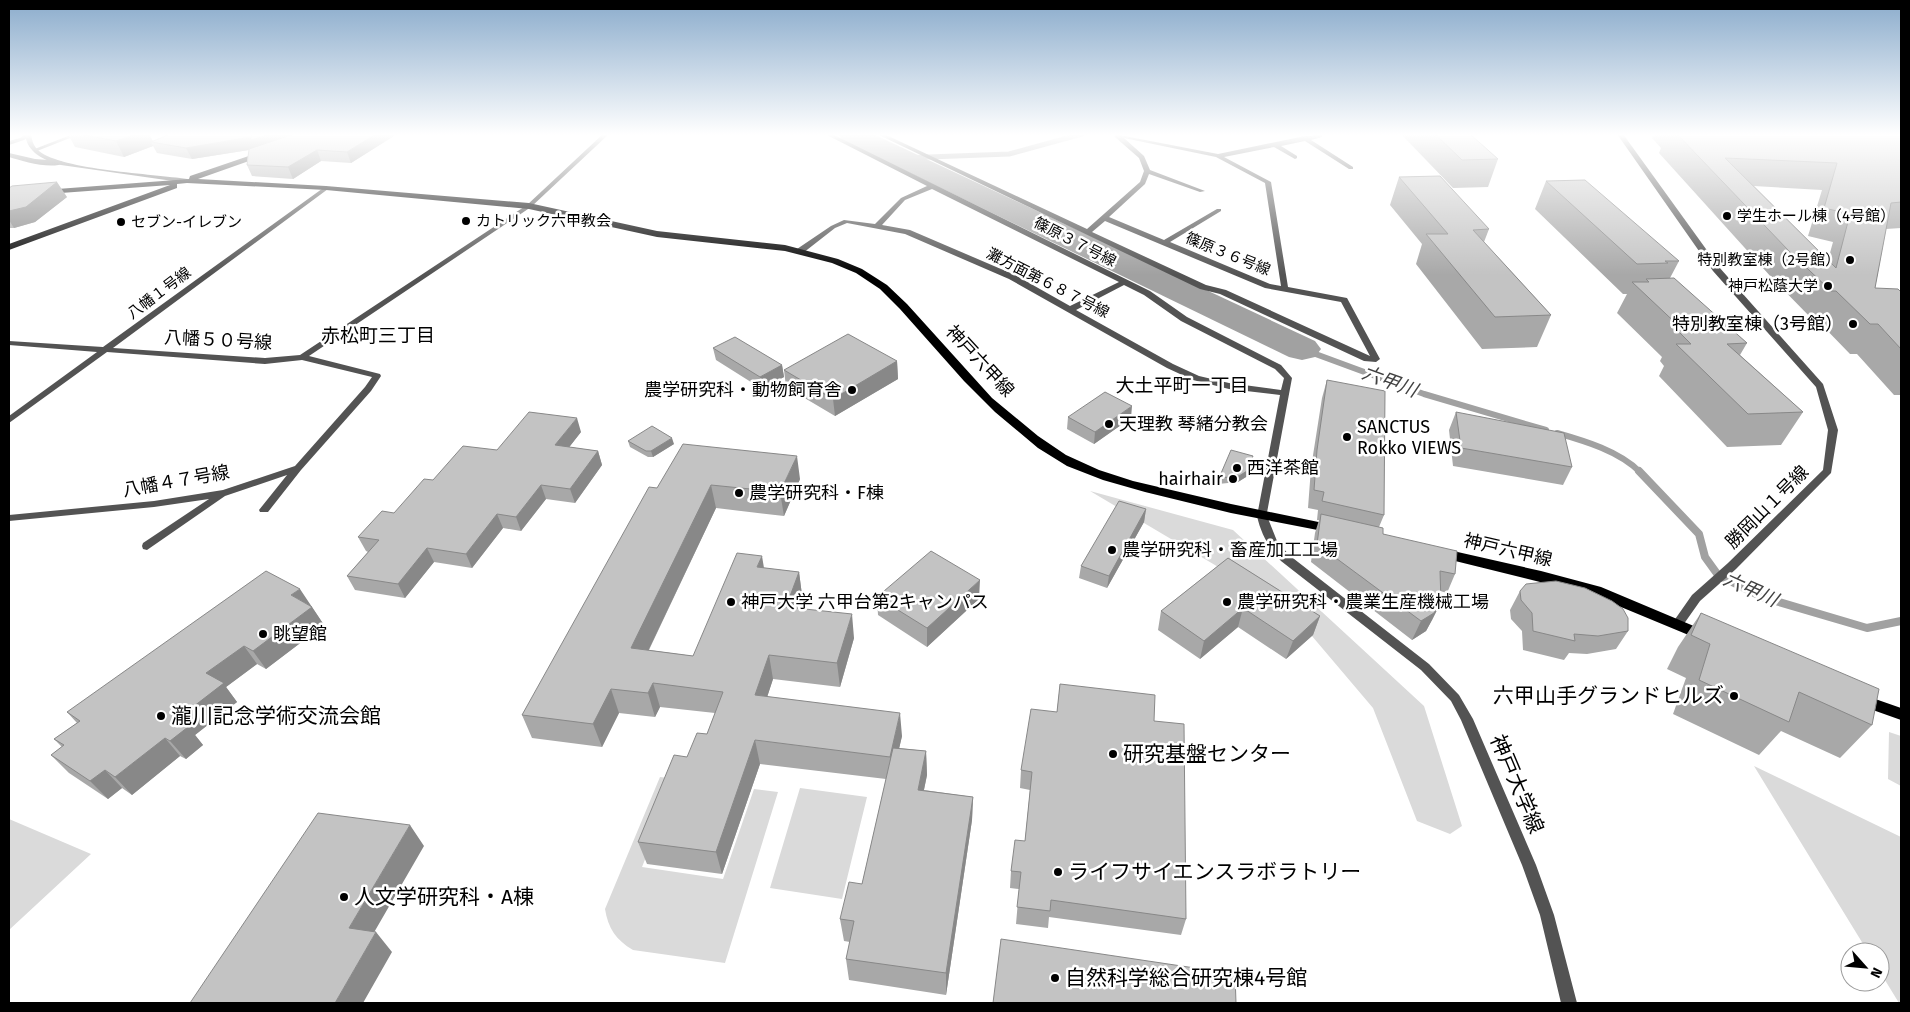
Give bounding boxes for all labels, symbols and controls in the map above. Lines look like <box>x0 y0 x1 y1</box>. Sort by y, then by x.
place label: 学生ホール棟（4号館） <box>1737 207 1895 225</box>
marker: 学生ホール棟（4号館） <box>1721 210 1733 222</box>
place label: カトリック六甲教会 <box>476 212 611 230</box>
place label: セブン-イレブン <box>131 213 242 231</box>
street label: 篠原３７号線 <box>1031 214 1119 270</box>
marker: カトリック六甲教会 <box>460 215 472 227</box>
marker: セブン-イレブン <box>115 216 127 228</box>
street label: 篠原３６号線 <box>1183 229 1273 279</box>
street label: 灘方面第６８７号線 <box>984 244 1112 322</box>
place label: 特別教室棟（2号館） <box>1698 251 1840 269</box>
marker: 特別教室棟（2号館） <box>1844 254 1856 266</box>
street label: 八幡１号線 <box>124 263 194 323</box>
place label: 神戸松蔭大学 <box>1728 277 1818 295</box>
marker: 神戸松蔭大学 <box>1822 280 1834 292</box>
place label: 特別教室棟（3号館） <box>1672 313 1843 335</box>
marker: 特別教室棟（3号館） <box>1847 318 1859 330</box>
street label: 神戸六甲線 <box>941 321 1019 401</box>
district label: 赤松町三丁目 <box>321 324 435 347</box>
street label: 八幡５０号線 <box>163 326 273 354</box>
water label: 六甲川 <box>1359 361 1422 403</box>
district label: 大土平町一丁目 <box>1115 374 1249 397</box>
place label: 農学研究科・動物飼育舎 <box>644 379 842 401</box>
marker: 農学研究科・動物飼育舎 <box>846 384 858 396</box>
place label: 天理教 琴緒分教会 <box>1119 413 1268 435</box>
place label: SANCTUS Rokko VIEWS <box>1357 416 1461 459</box>
marker: 天理教 琴緒分教会 <box>1103 418 1115 430</box>
marker: SANCTUS Rokko VIEWS <box>1341 431 1353 443</box>
place label: 西洋茶館 <box>1247 457 1319 479</box>
street label: 八幡４７号線 <box>121 461 231 501</box>
street label: 勝岡山１号線 <box>1721 461 1813 553</box>
marker: 西洋茶館 <box>1231 462 1243 474</box>
place label: hairhair <box>1158 468 1223 490</box>
marker: hairhair <box>1227 473 1239 485</box>
place label: 農学研究科・F棟 <box>749 482 884 504</box>
marker: 農学研究科・F棟 <box>733 487 745 499</box>
street label: 神戸六甲線 <box>1462 529 1554 571</box>
place label: 農学研究科・畜産加工工場 <box>1122 539 1338 561</box>
marker: 農学研究科・畜産加工工場 <box>1106 544 1118 556</box>
water label: 六甲川 <box>1720 567 1783 612</box>
place label: 神戸大学 六甲台第2キャンパス <box>741 591 989 613</box>
place label: 農学研究科・農業生産機械工場 <box>1237 591 1489 613</box>
marker: 神戸大学 六甲台第2キャンパス <box>725 596 737 608</box>
marker: 農学研究科・農業生産機械工場 <box>1221 596 1233 608</box>
place label: 眺望館 <box>273 623 327 645</box>
marker: 眺望館 <box>257 628 269 640</box>
place label: 六甲山手グランドヒルズ <box>1493 683 1724 709</box>
marker: 六甲山手グランドヒルズ <box>1728 690 1740 702</box>
place label: 瀧川記念学術交流会館 <box>171 703 381 729</box>
marker: 瀧川記念学術交流会館 <box>155 710 167 722</box>
street label: 神戸大学線 <box>1485 731 1549 837</box>
place label: 研究基盤センター <box>1123 741 1291 767</box>
marker: 研究基盤センター <box>1107 748 1119 760</box>
place label: ライフサイエンスラボラトリー <box>1068 859 1361 885</box>
marker: ライフサイエンスラボラトリー <box>1052 866 1064 878</box>
place label: 人文学研究科・A棟 <box>354 884 534 910</box>
marker: 人文学研究科・A棟 <box>338 891 350 903</box>
north arrow <box>1840 942 1890 992</box>
place label: 自然科学総合研究棟4号館 <box>1065 965 1307 991</box>
text: N <box>1866 965 1886 981</box>
marker: 自然科学総合研究棟4号館 <box>1049 972 1061 984</box>

